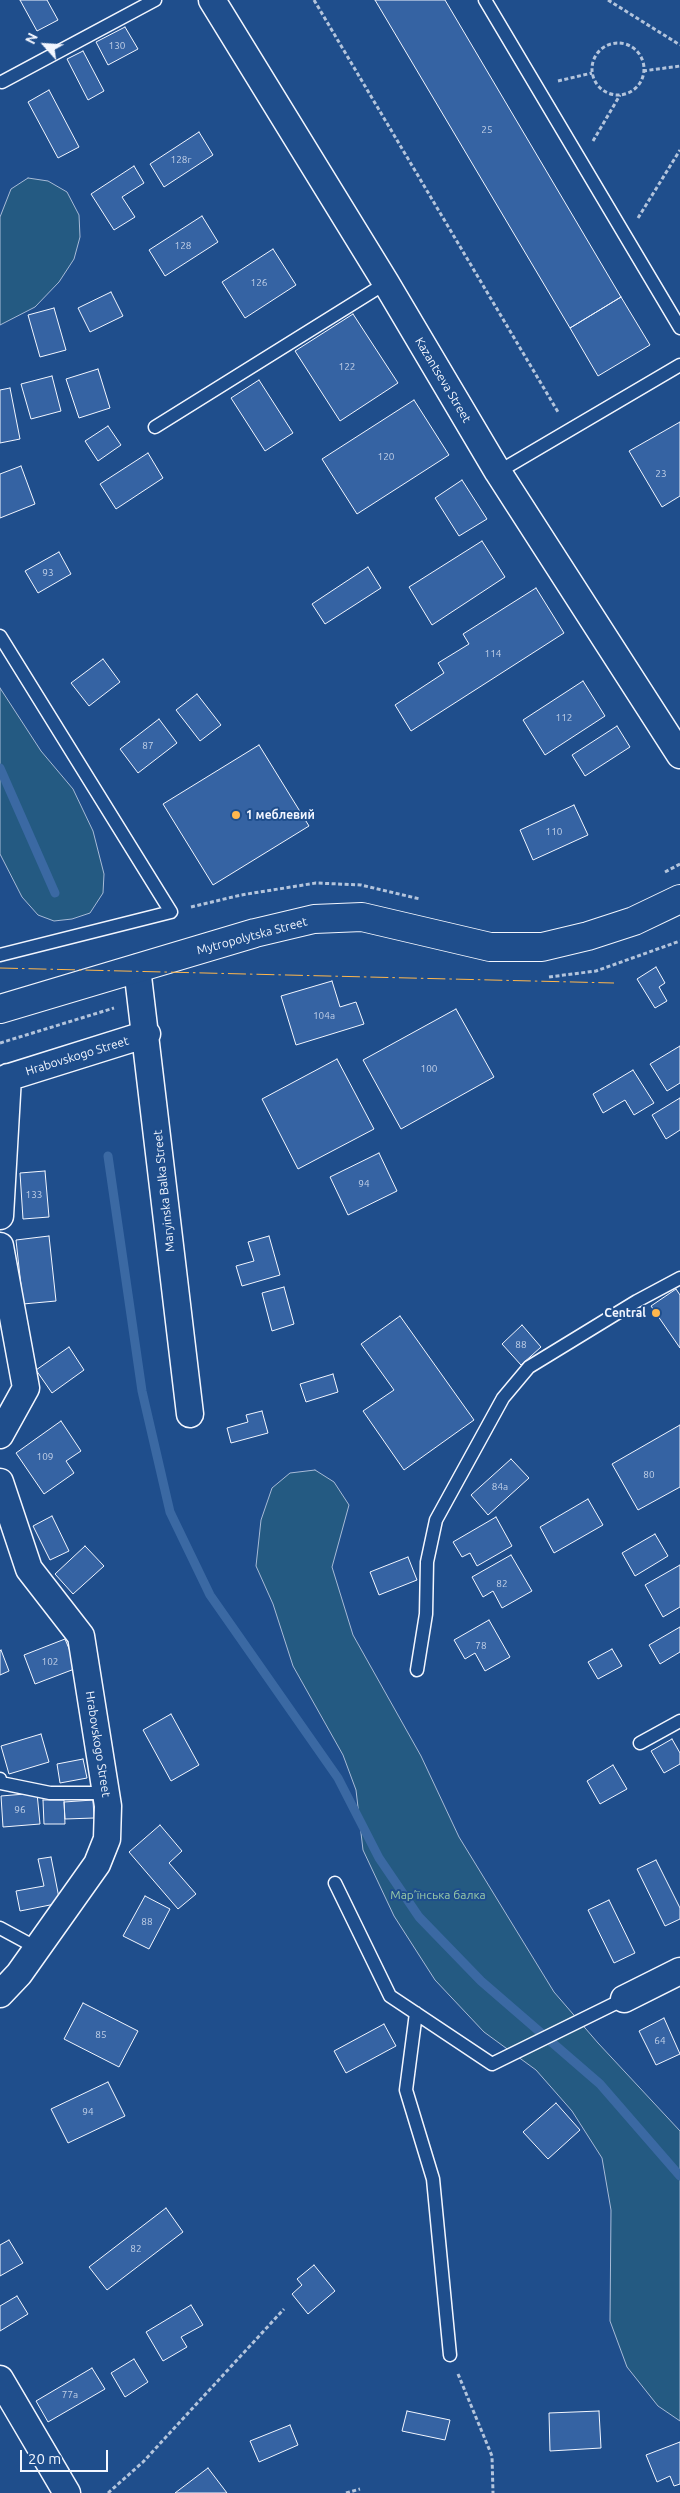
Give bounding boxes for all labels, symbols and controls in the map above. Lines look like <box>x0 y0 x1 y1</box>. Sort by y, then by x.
north arrow <box>20 20 70 70</box>
text: N <box>22 30 41 47</box>
house number: 130 <box>109 40 125 52</box>
house number: 25 <box>481 124 493 136</box>
house number: 128г <box>171 154 191 166</box>
house number: 128 <box>175 240 191 252</box>
house number: 126 <box>251 277 267 289</box>
street label: Kazantseva Street <box>412 335 474 425</box>
house number: 122 <box>339 361 355 373</box>
house number: 120 <box>378 451 394 463</box>
house number: 23 <box>655 468 667 480</box>
house number: 93 <box>42 567 54 579</box>
house number: 114 <box>485 648 501 660</box>
house number: 112 <box>556 712 572 724</box>
house number: 87 <box>142 740 154 752</box>
place label: 1 меблевий <box>246 808 315 822</box>
marker: 1 меблевий <box>230 809 242 821</box>
house number: 110 <box>546 826 562 838</box>
street label: Mytropolytska Street <box>195 914 309 958</box>
house number: 104а <box>313 1010 335 1022</box>
street label: Hrabovskogo Street <box>24 1033 130 1079</box>
house number: 100 <box>421 1063 437 1075</box>
street label: Maryinska Balka Street <box>150 1129 178 1253</box>
house number: 94 <box>358 1178 370 1190</box>
house number: 133 <box>26 1189 42 1201</box>
place label: Central <box>604 1306 646 1320</box>
marker: Central <box>650 1307 662 1319</box>
house number: 88 <box>515 1339 527 1351</box>
house number: 109 <box>37 1451 53 1463</box>
house number: 80 <box>643 1469 655 1481</box>
house number: 84а <box>492 1481 508 1493</box>
house number: 82 <box>496 1578 508 1590</box>
house number: 78 <box>475 1640 487 1652</box>
house number: 102 <box>42 1656 58 1668</box>
street label: Hrabovskogo Street <box>83 1690 113 1798</box>
house number: 96 <box>14 1804 26 1816</box>
park label: Мар’їнська балка <box>390 1888 486 1902</box>
house number: 88 <box>141 1916 153 1928</box>
house number: 85 <box>95 2029 107 2041</box>
house number: 64 <box>654 2035 666 2047</box>
house number: 94 <box>82 2106 94 2118</box>
house number: 82 <box>130 2243 142 2255</box>
house number: 77а <box>62 2389 78 2401</box>
scale bar <box>22 2440 110 2472</box>
text: 20 m <box>28 2450 61 2467</box>

